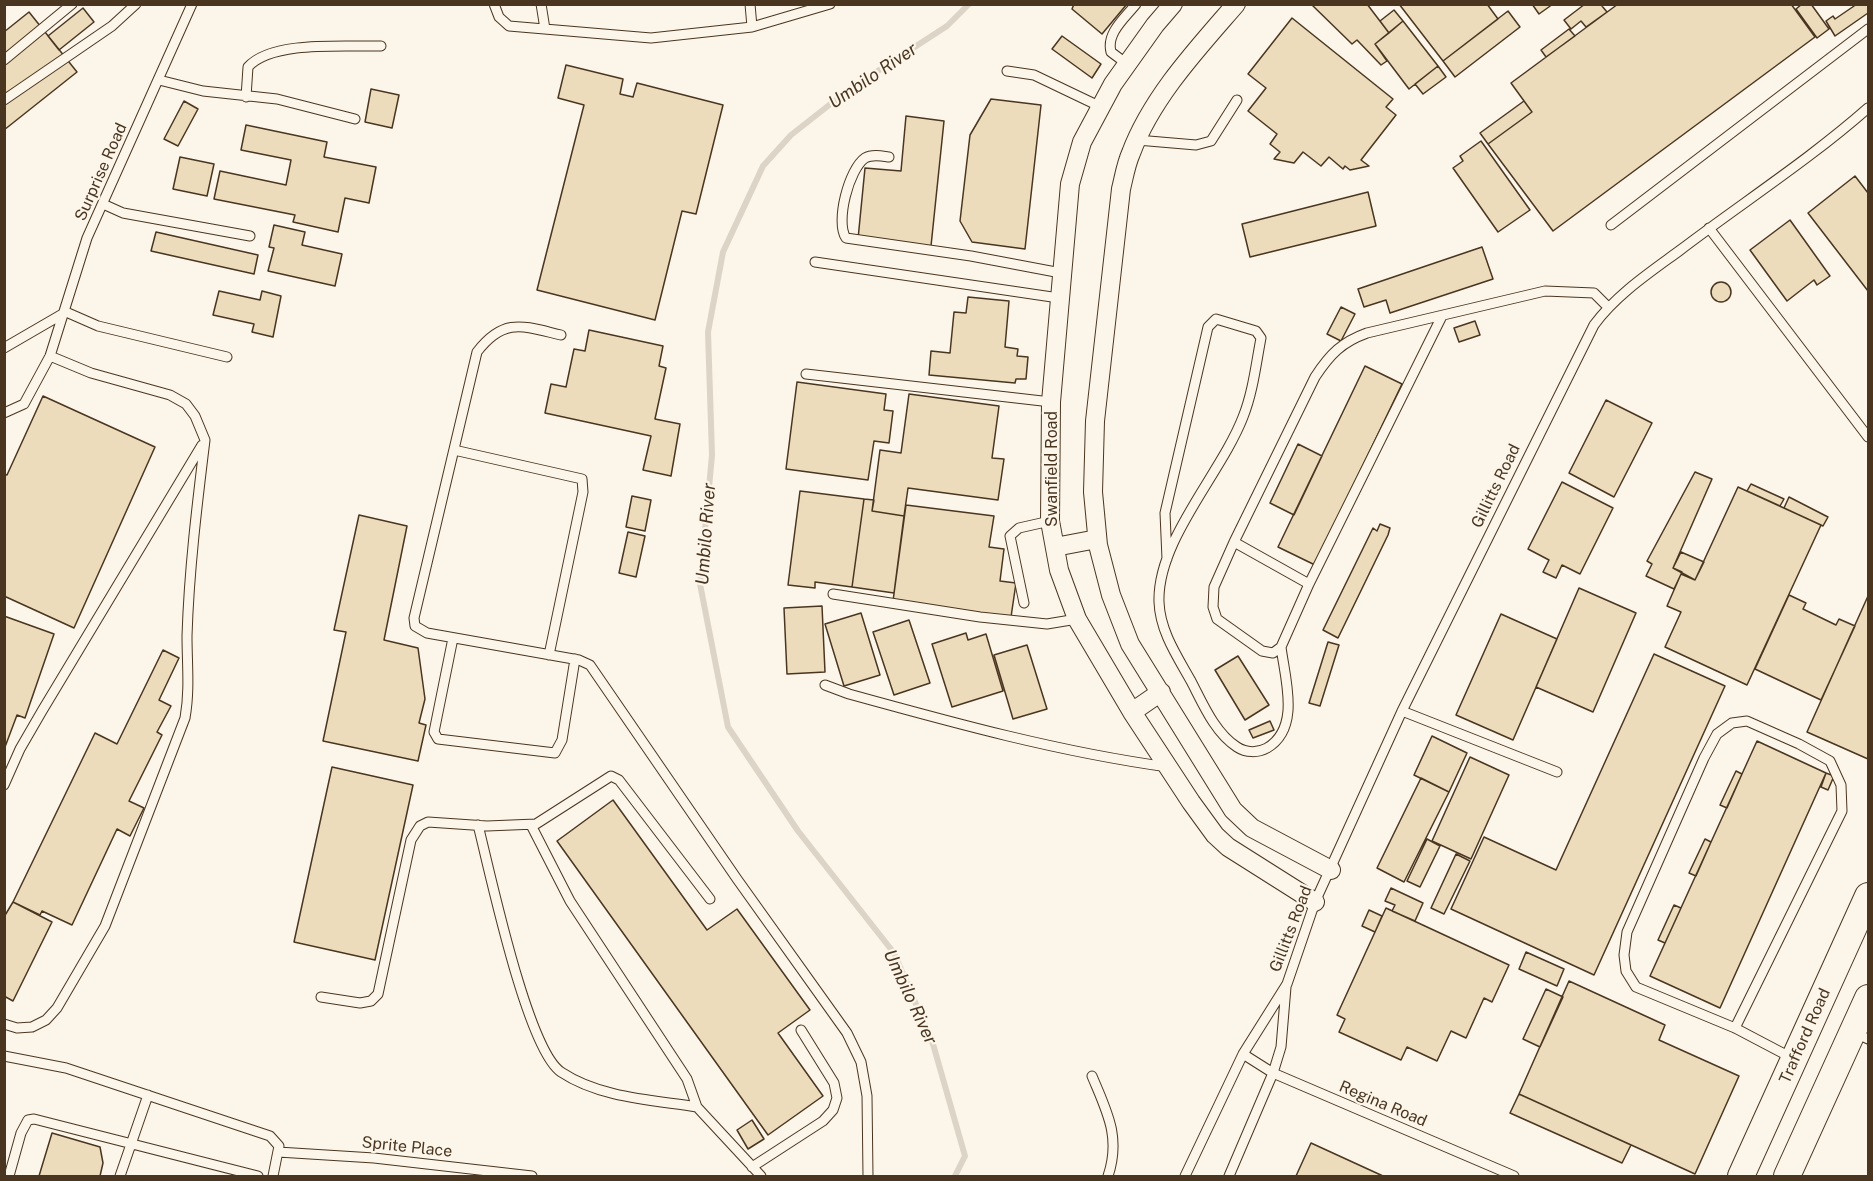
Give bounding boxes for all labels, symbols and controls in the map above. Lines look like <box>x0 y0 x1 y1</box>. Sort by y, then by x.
water label: Umbilo River <box>825 38 921 114</box>
street label: Surprise Road <box>71 120 131 224</box>
street label: Swanfield Road <box>1042 411 1062 527</box>
street label: Gillitts Road <box>1468 441 1524 531</box>
water label: Umbilo River <box>692 482 720 586</box>
street label: Gillitts Road <box>1266 883 1316 975</box>
water label: Umbilo River <box>879 946 941 1048</box>
street label: Trafford Road <box>1775 985 1835 1087</box>
street label: Regina Road <box>1336 1077 1430 1131</box>
street label: Sprite Place <box>361 1133 453 1161</box>

